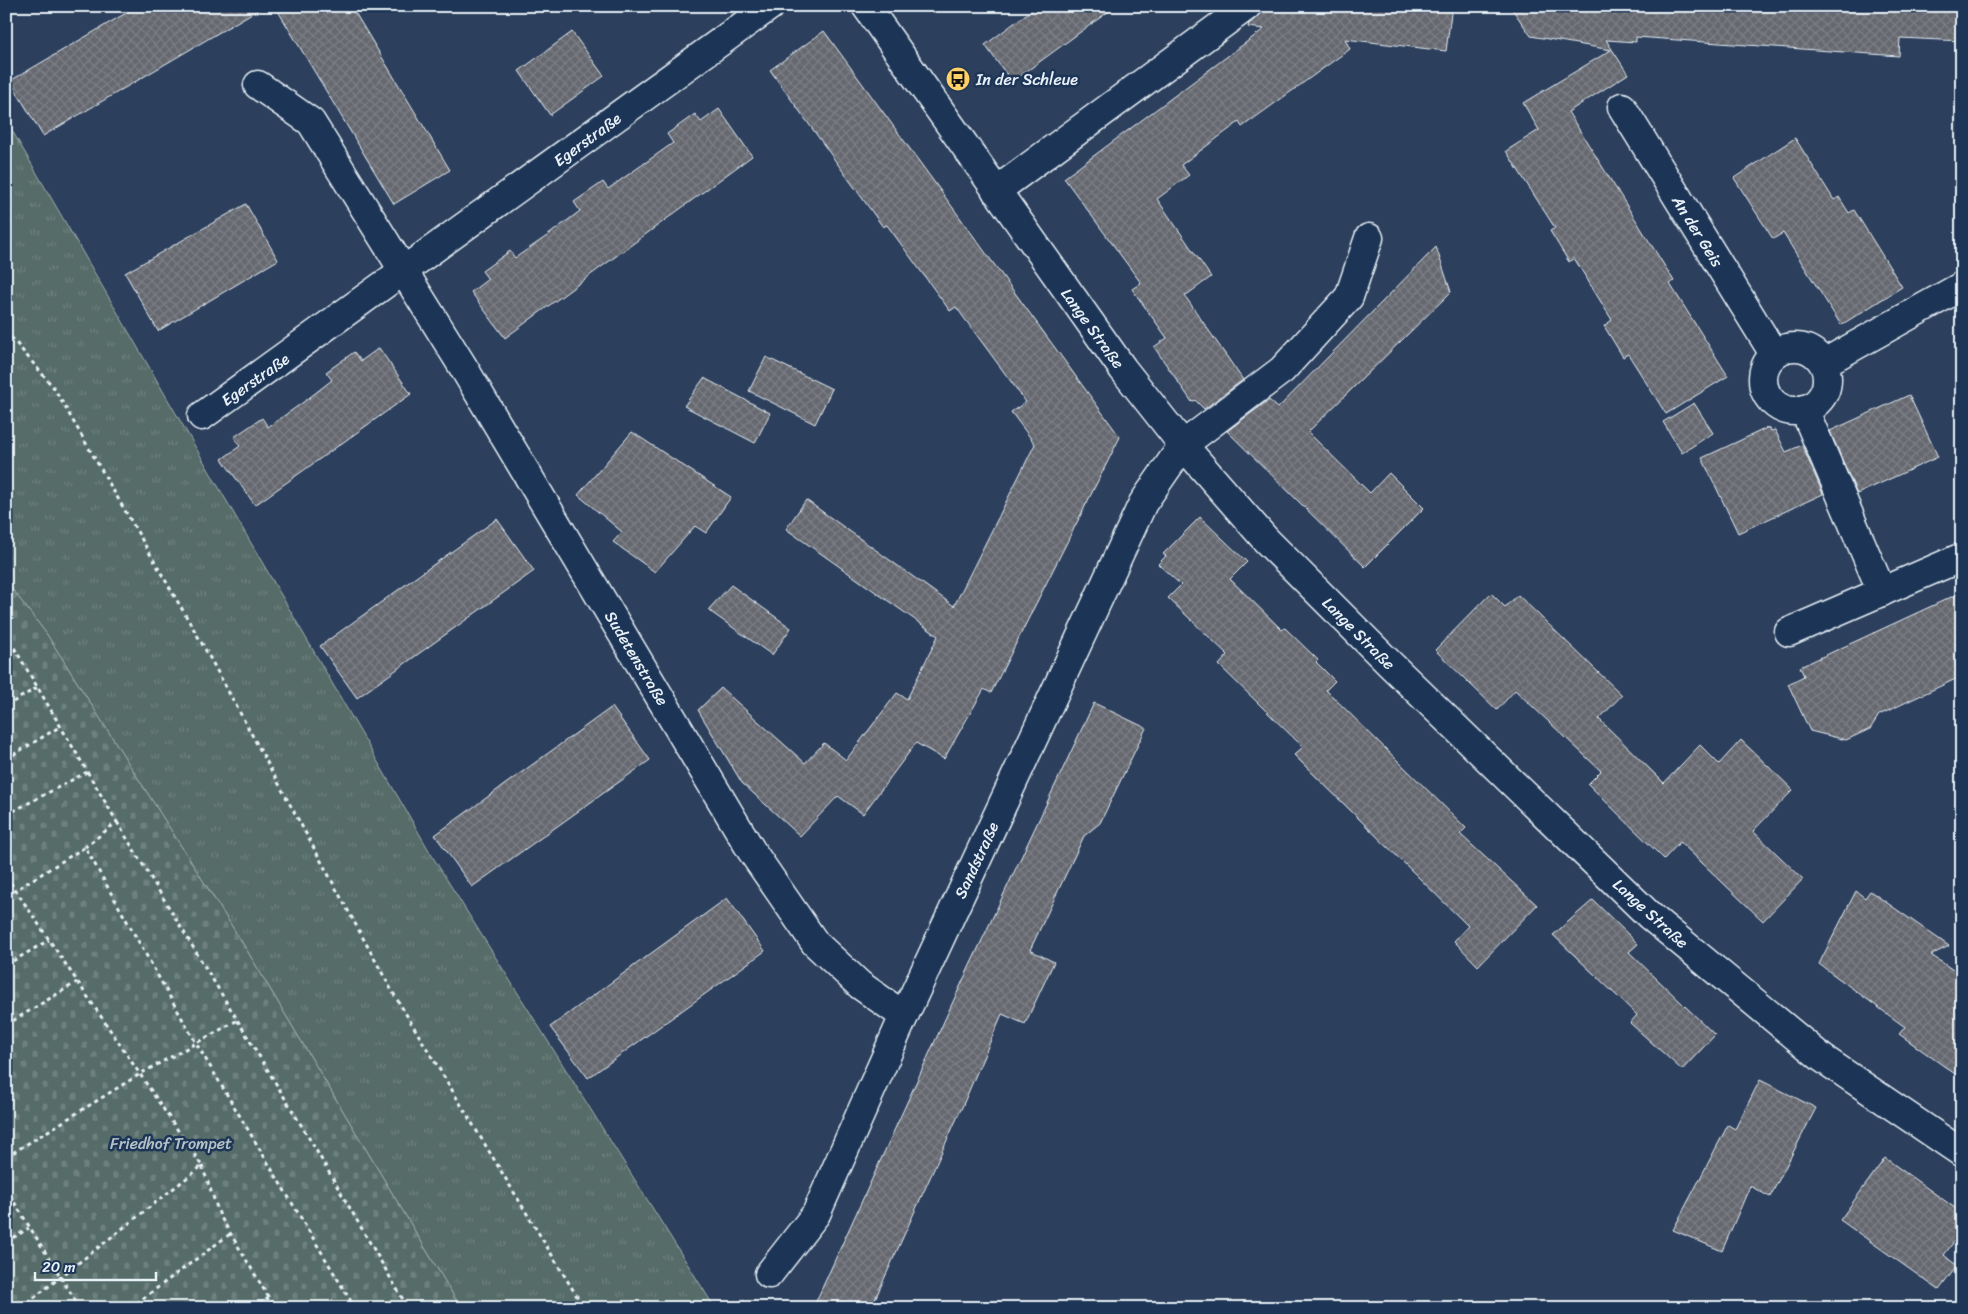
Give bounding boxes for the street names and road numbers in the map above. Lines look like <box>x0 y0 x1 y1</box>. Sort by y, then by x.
street label: Egerstraße <box>547 104 628 174</box>
street label: An der Geis <box>1663 189 1732 274</box>
street label: Lange Straße <box>1053 281 1132 375</box>
street label: Egerstraße <box>215 345 296 414</box>
street label: Lange Straße <box>1315 590 1402 677</box>
street label: Sudetenstraße <box>597 605 677 712</box>
street label: Sandstraße <box>946 817 1007 904</box>
street label: Lange Straße <box>1606 871 1696 956</box>

